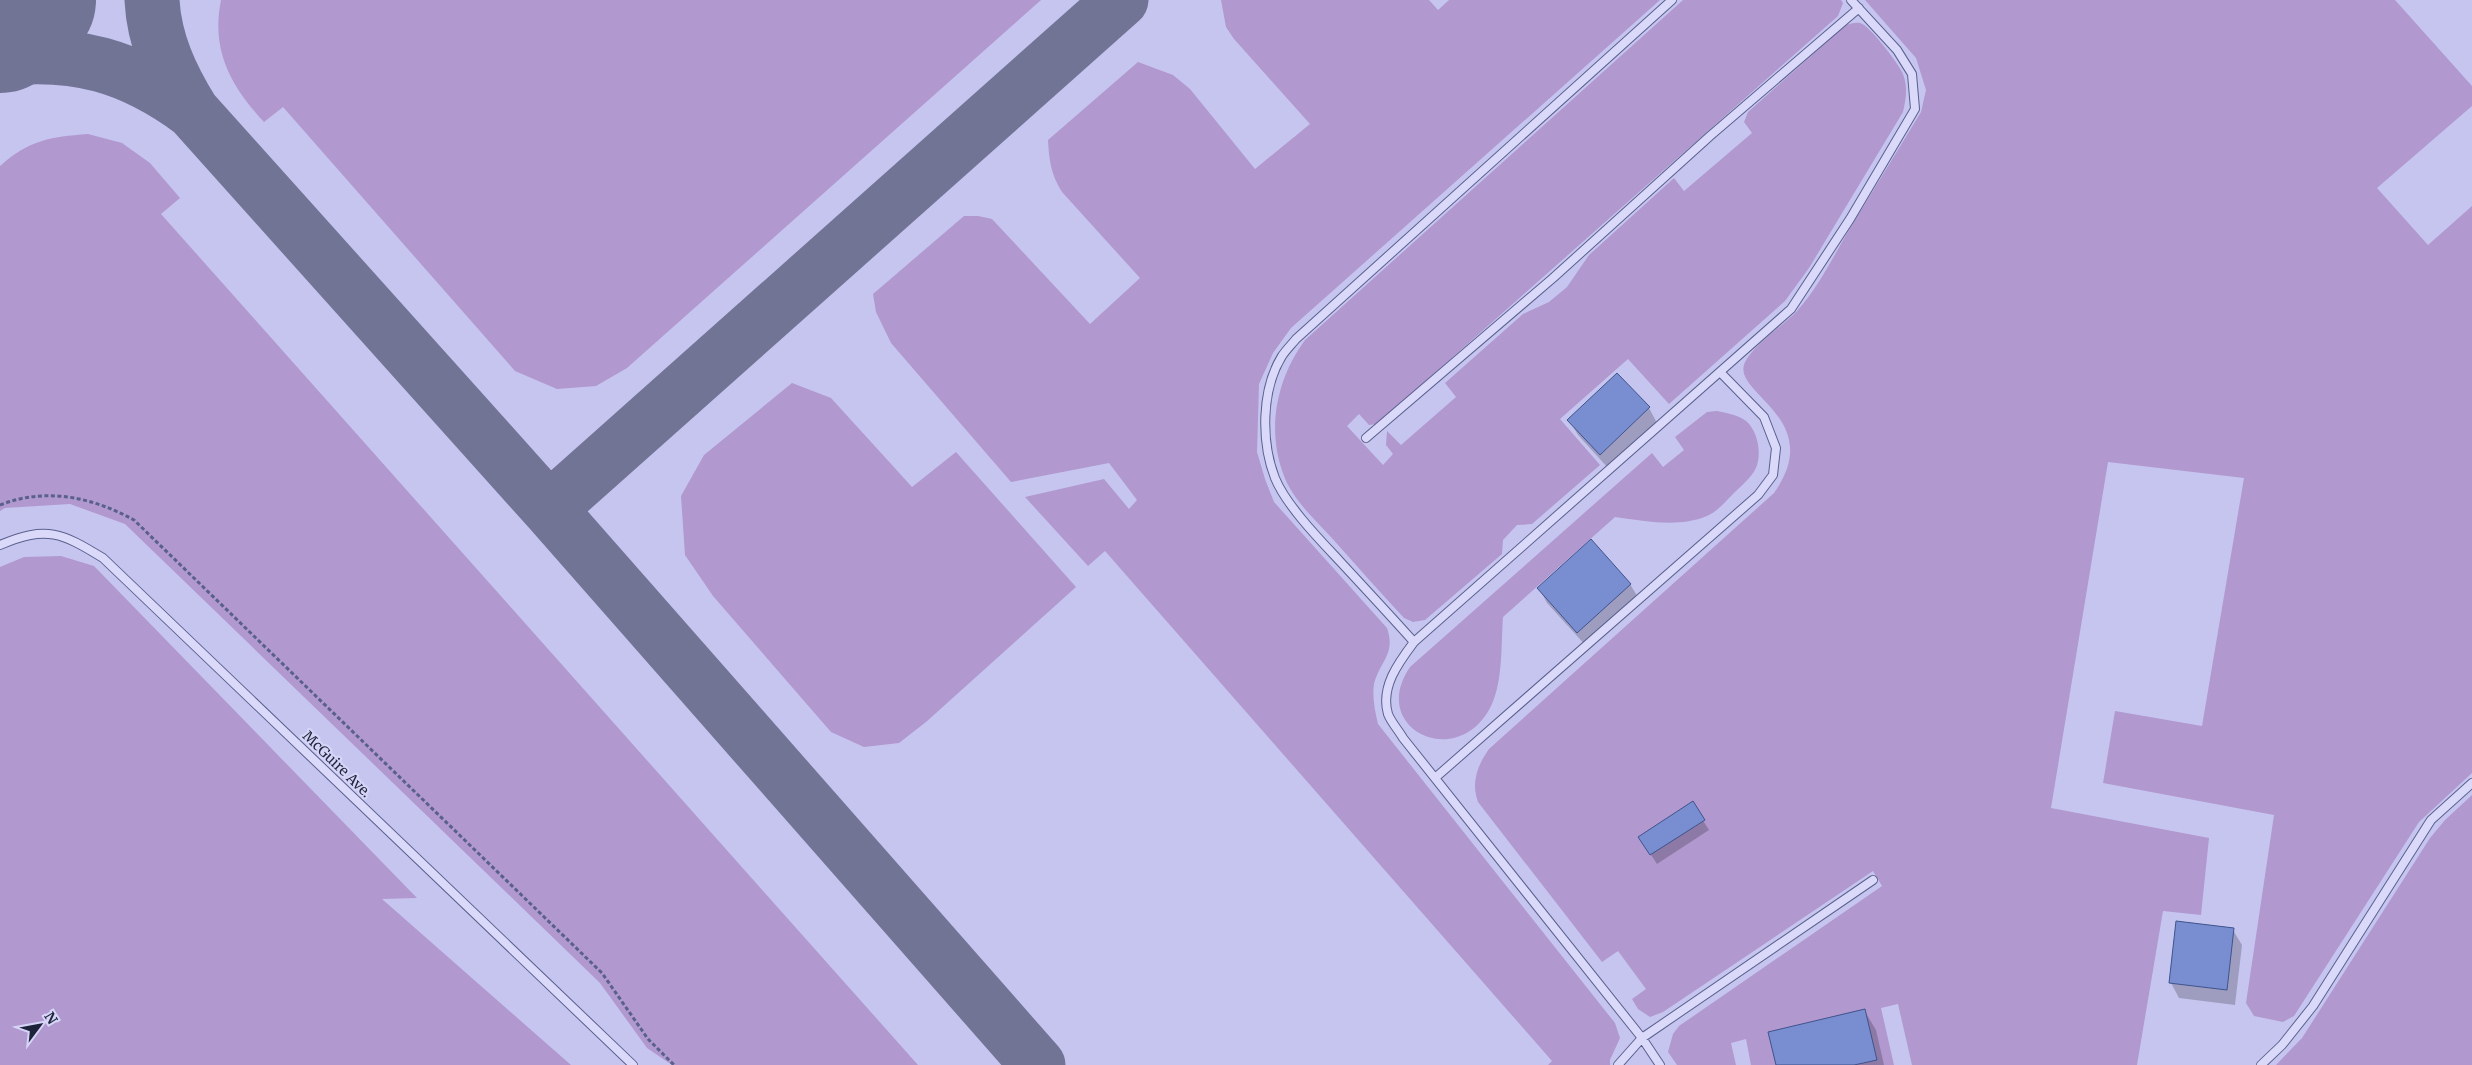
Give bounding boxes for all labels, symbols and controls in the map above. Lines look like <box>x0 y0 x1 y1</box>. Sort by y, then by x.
street label: McGuire Ave. <box>299 727 375 801</box>
north arrow <box>15 1000 65 1050</box>
text: N <box>40 1009 62 1028</box>

